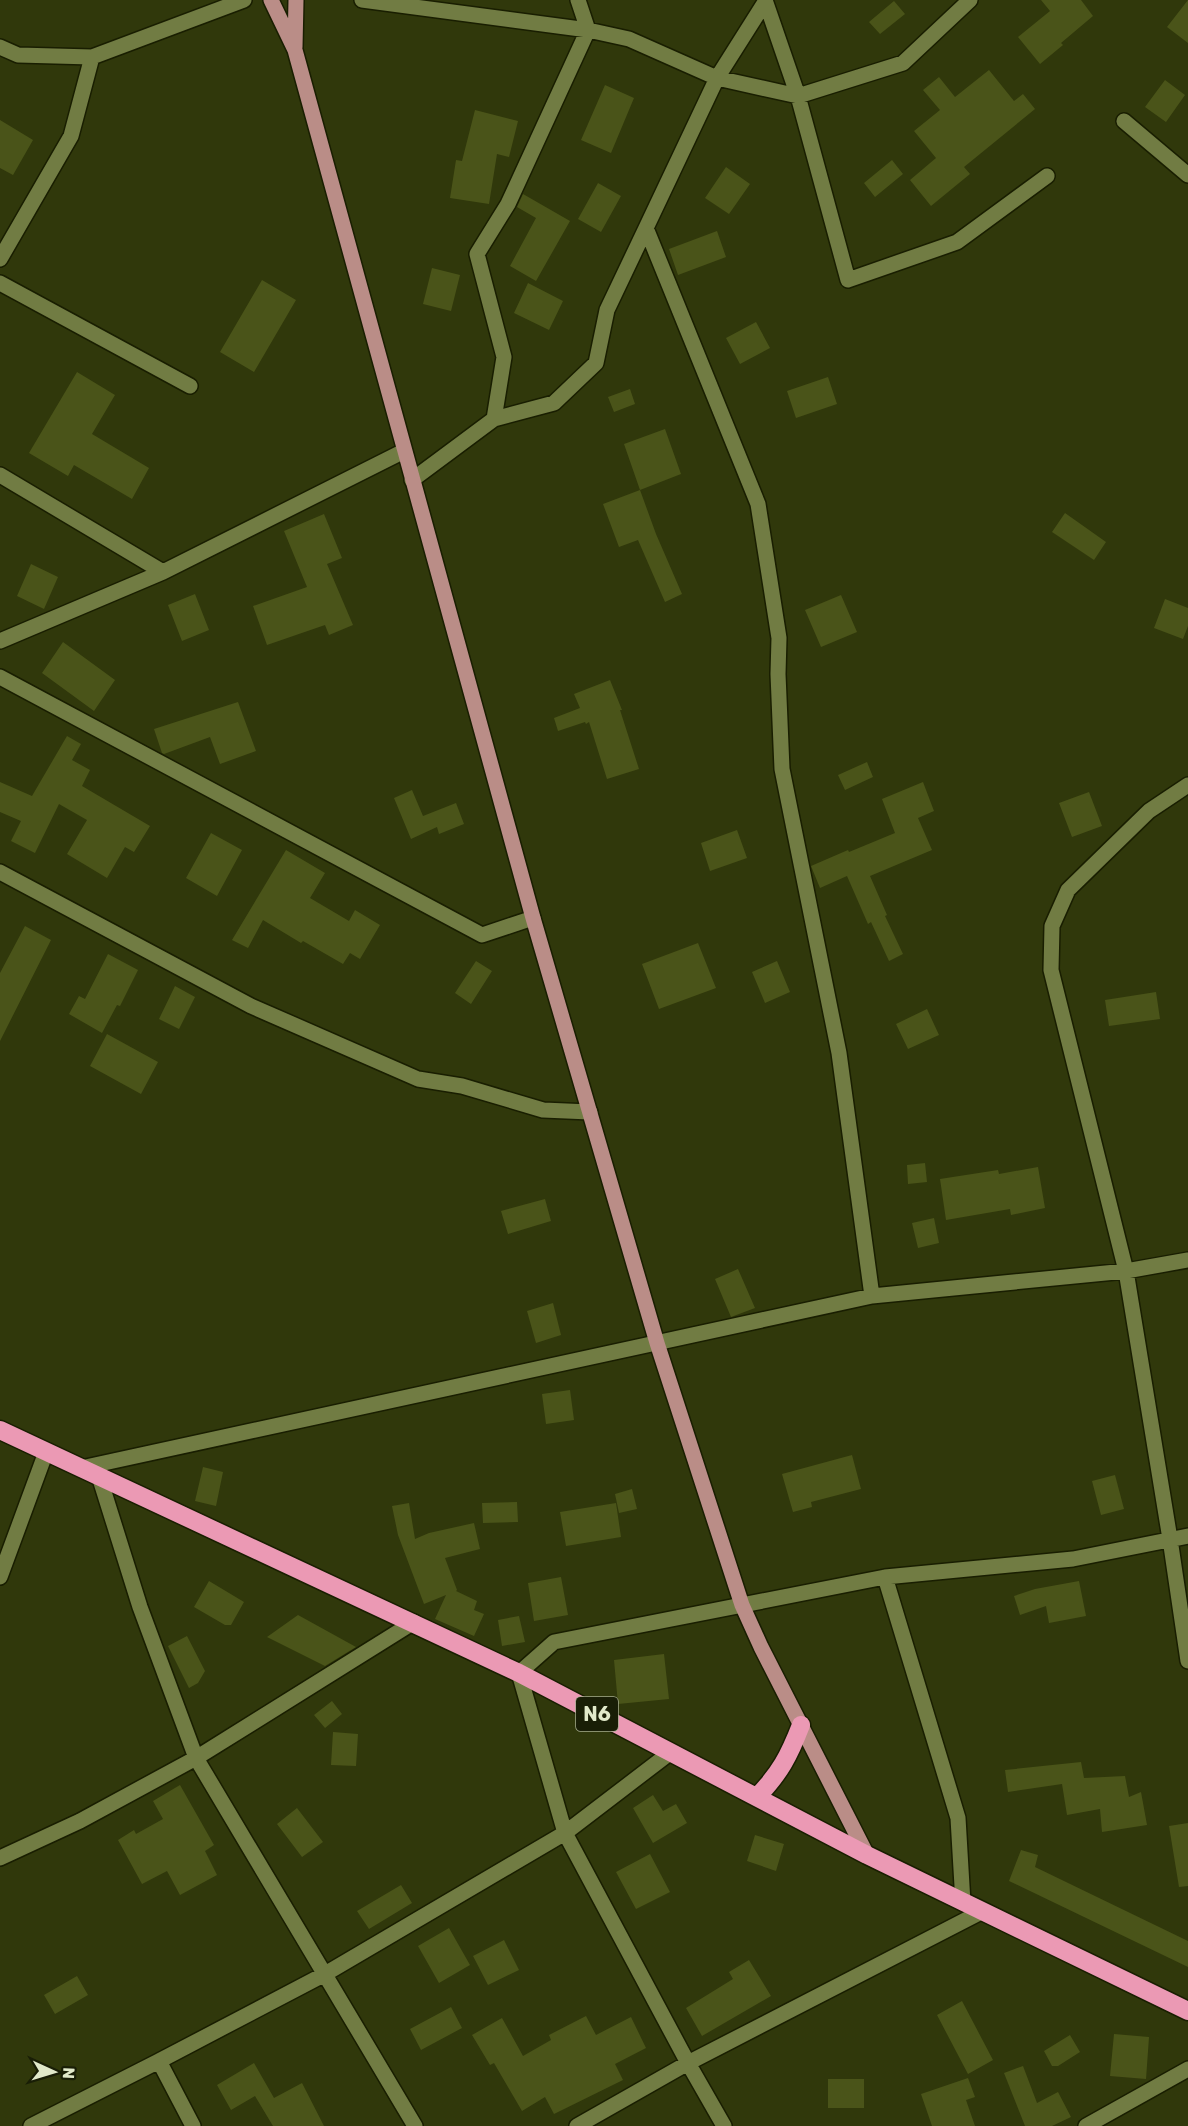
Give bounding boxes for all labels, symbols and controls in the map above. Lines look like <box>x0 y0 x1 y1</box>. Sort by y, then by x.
road number: N6 <box>576 1697 618 1731</box>
north arrow <box>24 2042 84 2102</box>
text: N <box>59 2067 78 2079</box>

